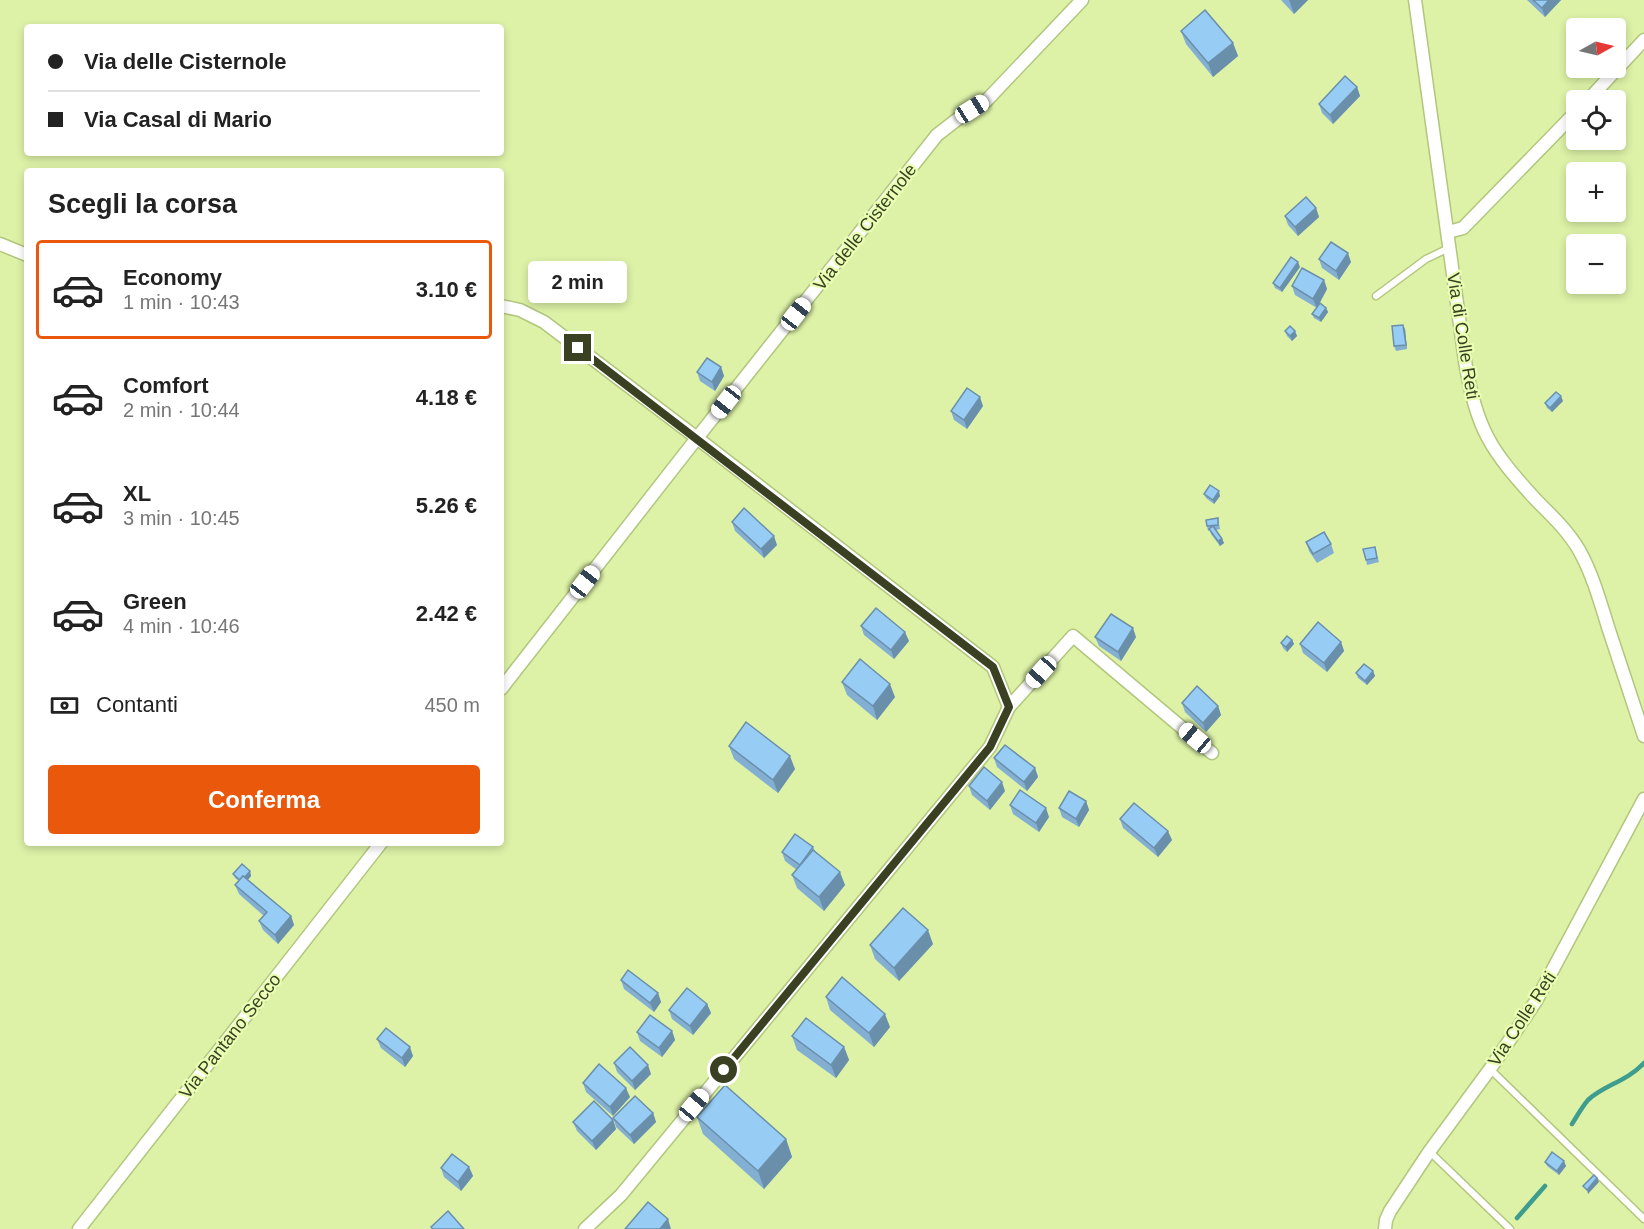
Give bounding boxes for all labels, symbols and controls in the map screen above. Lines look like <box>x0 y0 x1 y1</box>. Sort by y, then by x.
north arrow <box>1566 18 1626 78</box>
map controls <box>1566 18 1626 294</box>
text: Via delle Cisternole <box>84 49 287 74</box>
button: locate <box>1566 90 1626 150</box>
car <box>952 92 992 126</box>
text: Via Casal di Mario <box>84 107 272 132</box>
street label: Via delle Cisternole <box>809 160 921 294</box>
button: + <box>1566 162 1626 222</box>
text: Scegli la corsa <box>48 189 237 219</box>
button: − <box>1566 234 1626 294</box>
callout: 2 min <box>528 261 628 303</box>
icon: car <box>51 263 105 317</box>
text: Economy <box>123 265 222 290</box>
text: 2 min <box>551 271 604 293</box>
street label: Via di Colle Reti <box>1443 271 1483 401</box>
text: 3.10 € <box>416 277 477 302</box>
text: 1 min · 10:43 <box>123 291 240 313</box>
car <box>778 294 814 334</box>
route end <box>564 334 591 361</box>
icon: car <box>51 371 105 425</box>
text: Comfort <box>123 373 209 398</box>
car <box>708 382 744 422</box>
text: 4.18 € <box>416 385 477 410</box>
text: 2 min · 10:44 <box>123 399 240 421</box>
icon: car <box>51 479 105 533</box>
text: XL <box>123 481 151 506</box>
text: 5.26 € <box>416 493 477 518</box>
text: 3 min · 10:45 <box>123 507 240 529</box>
car <box>567 562 603 602</box>
icon: car <box>51 587 105 641</box>
text: Green <box>123 589 187 614</box>
text: 2.42 € <box>416 601 477 626</box>
text: 4 min · 10:46 <box>123 615 240 637</box>
car <box>1022 653 1060 691</box>
icon: cash <box>48 689 81 722</box>
text: Contanti <box>96 692 178 717</box>
text: 450 m <box>424 694 480 716</box>
car <box>1175 720 1215 756</box>
button: Conferma <box>48 765 480 834</box>
street label: Via Colle Reti <box>1484 968 1560 1070</box>
street label: Via Pantano Secco <box>175 970 285 1102</box>
route start <box>710 1056 737 1083</box>
car <box>676 1085 712 1125</box>

